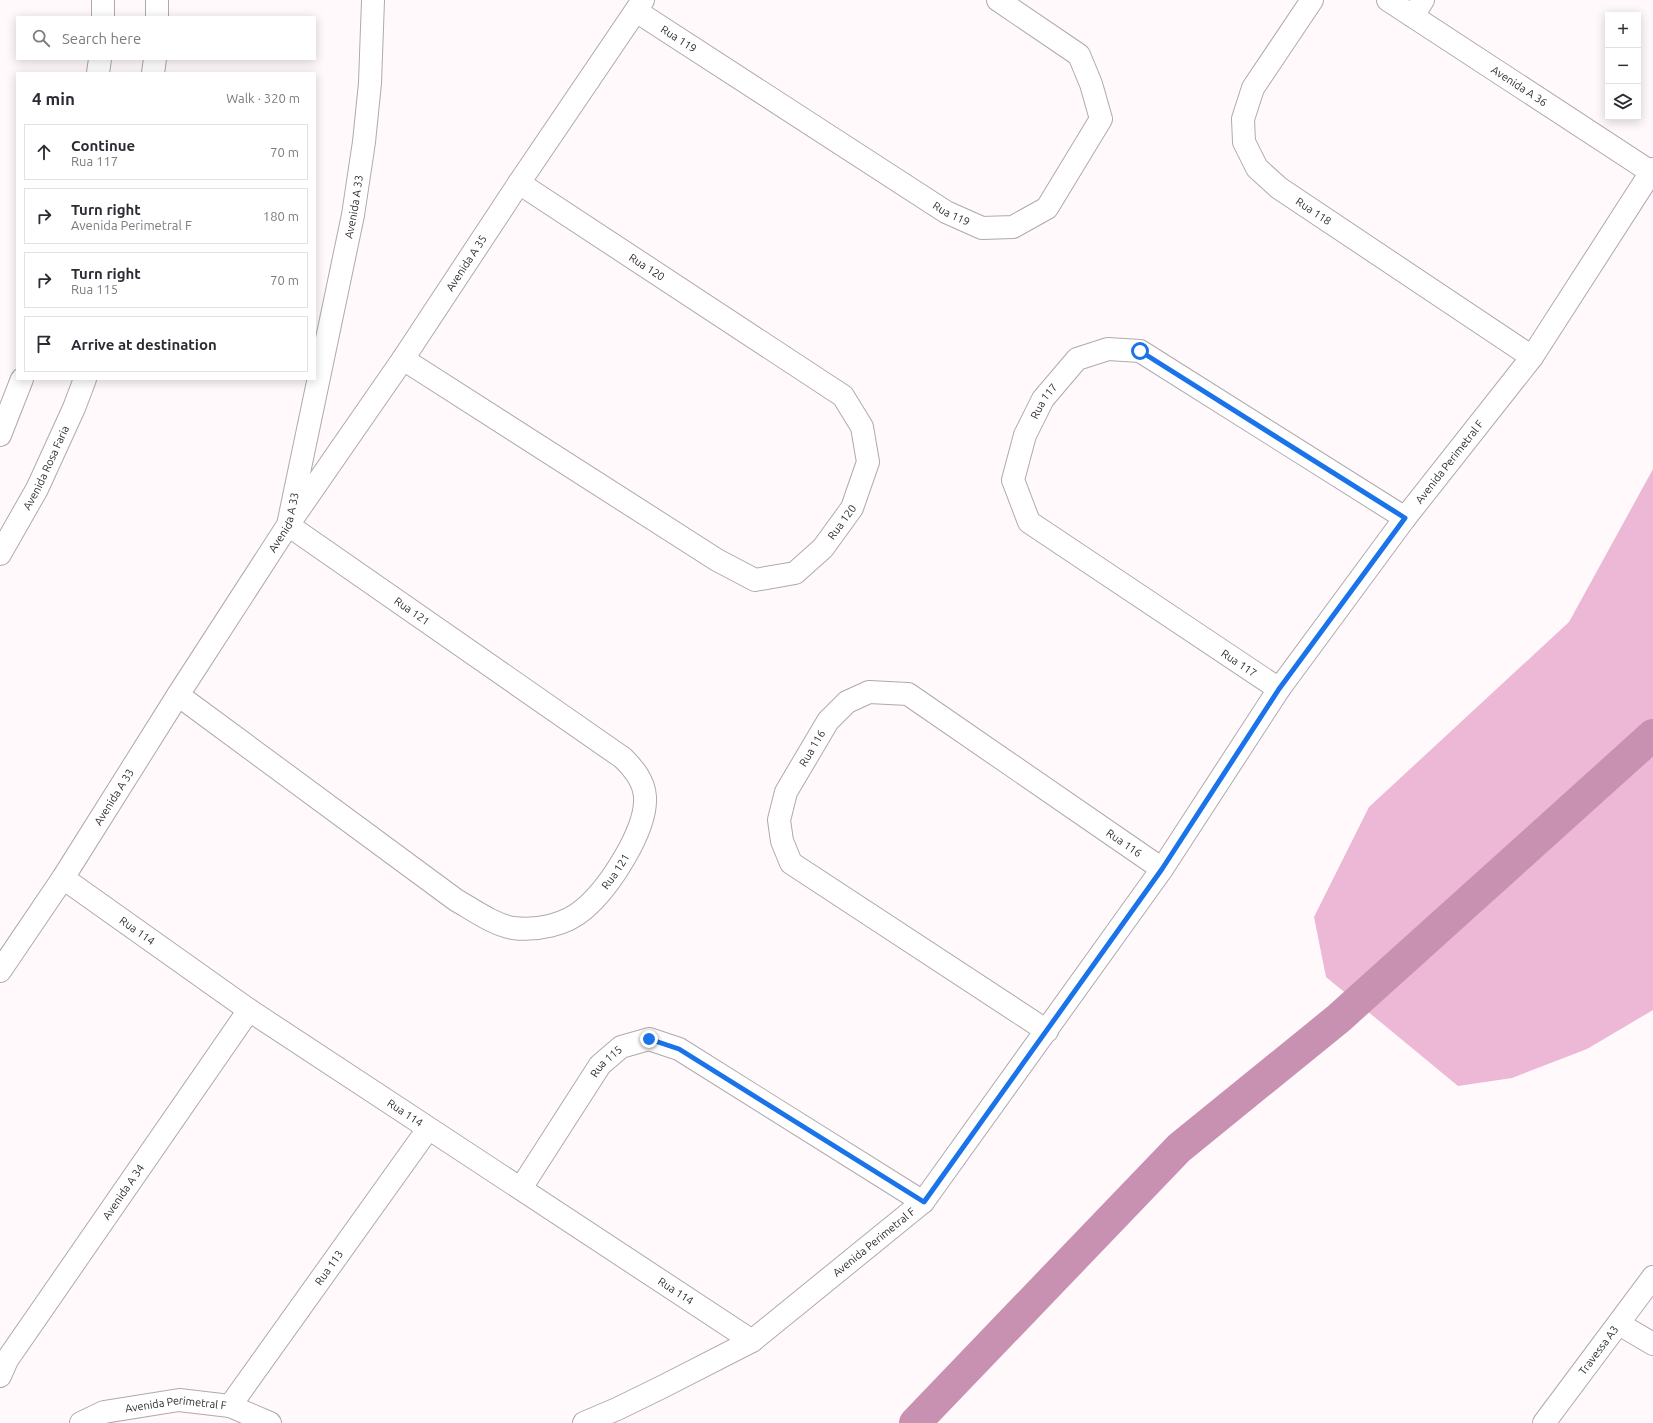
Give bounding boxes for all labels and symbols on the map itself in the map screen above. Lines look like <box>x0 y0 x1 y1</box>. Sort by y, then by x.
street label: Rua 119 <box>659 23 699 55</box>
street label: Avenida A 36 <box>1489 63 1550 109</box>
street label: Avenida A 33 <box>342 174 365 240</box>
street label: Rua 118 <box>1294 195 1334 227</box>
street label: Rua 119 <box>931 199 972 228</box>
street label: Avenida A 35 <box>444 233 489 293</box>
street label: Rua 120 <box>627 251 667 283</box>
route start <box>1131 342 1149 360</box>
street label: Rua 117 <box>1028 381 1060 421</box>
street label: Avenida Perimetral F <box>1413 418 1486 506</box>
street label: Avenida Rosa Faria <box>21 424 71 512</box>
street label: Avenida A 33 <box>266 491 301 554</box>
street label: Rua 120 <box>825 502 858 542</box>
street label: Rua 121 <box>392 595 432 627</box>
street label: Rua 117 <box>1219 647 1259 679</box>
street label: Rua 116 <box>797 728 827 768</box>
street label: Avenida A 33 <box>92 767 136 827</box>
street label: Rua 116 <box>1104 827 1144 859</box>
street label: Rua 121 <box>599 852 631 891</box>
street label: Rua 114 <box>117 914 157 947</box>
route end <box>640 1030 658 1048</box>
street label: Rua 115 <box>588 1043 624 1079</box>
street label: Rua 114 <box>385 1097 425 1129</box>
street label: Avenida A 34 <box>100 1162 147 1222</box>
street label: Avenida Perimetral F <box>830 1205 917 1279</box>
street label: Rua 113 <box>312 1248 345 1287</box>
street label: Rua 114 <box>656 1275 696 1307</box>
street label: Travessa A3 <box>1576 1323 1621 1377</box>
street label: Avenida Perimetral F <box>124 1394 227 1415</box>

